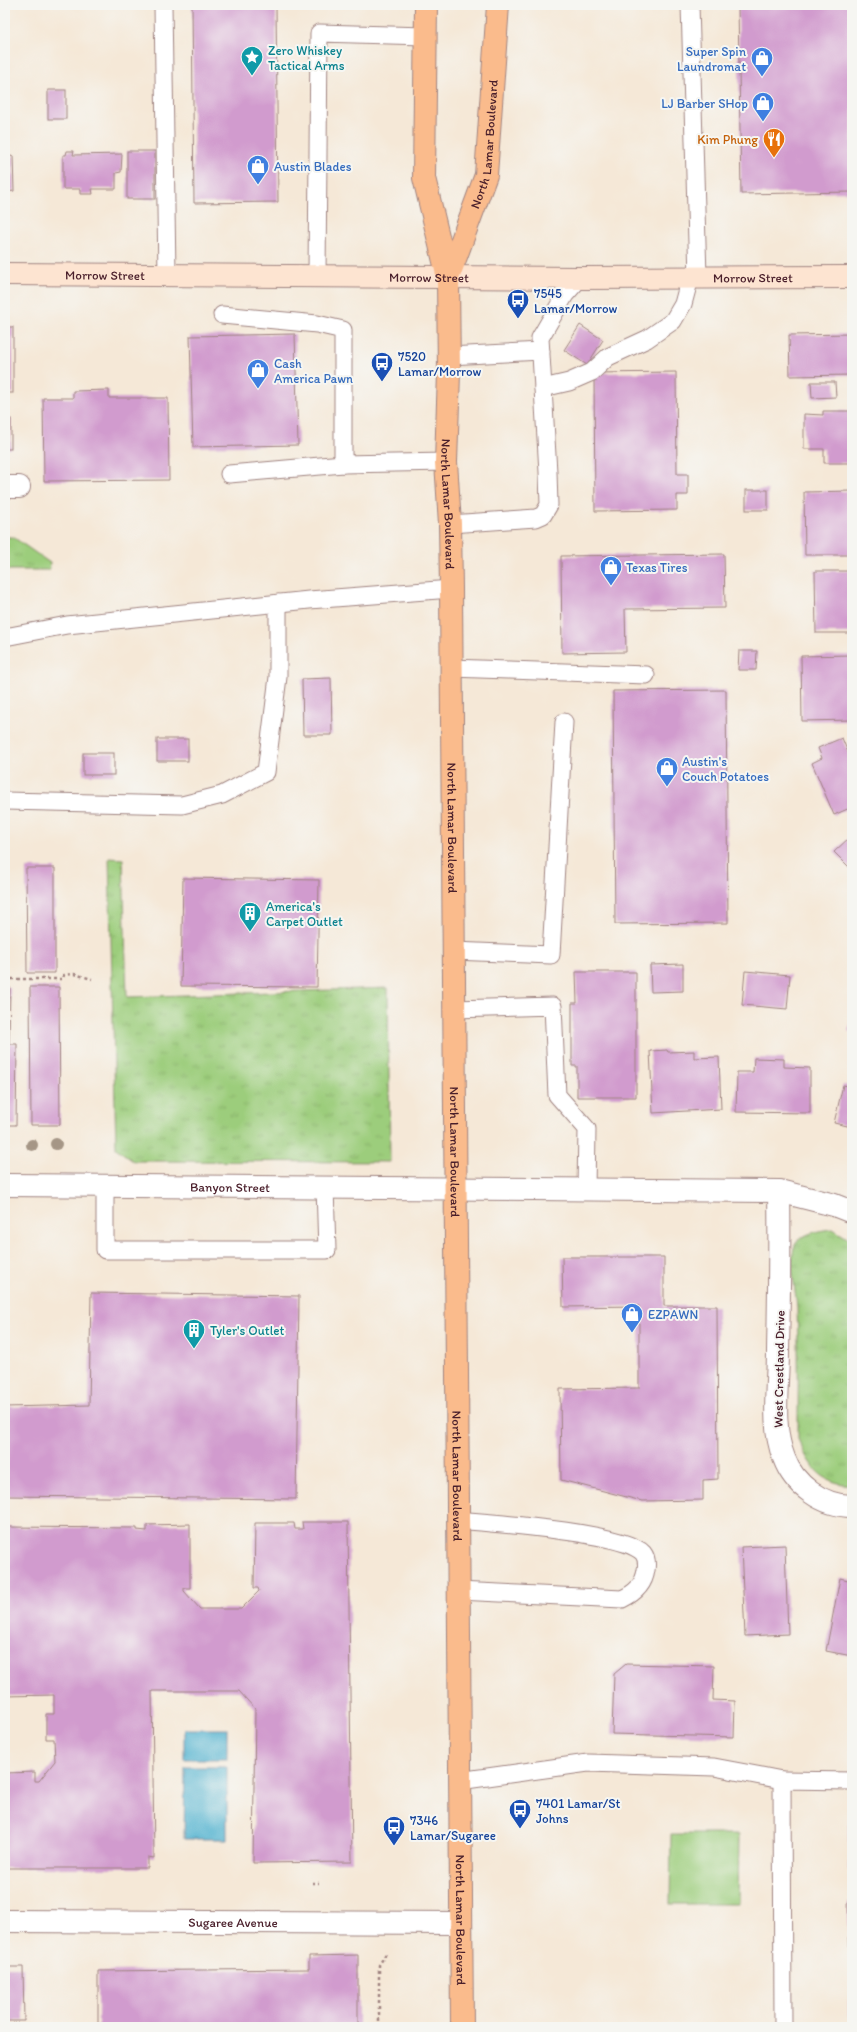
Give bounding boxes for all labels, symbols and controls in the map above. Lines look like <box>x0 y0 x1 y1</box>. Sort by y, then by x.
place label: Zero Whiskey Tactical Arms <box>268 43 345 73</box>
place icon: Zero Whiskey Tactical Arms <box>239 44 265 77</box>
place label: Super Spin Laundromat <box>677 44 747 74</box>
shop icon: Super Spin Laundromat <box>749 45 775 78</box>
street label: North Lamar Boulevard <box>467 79 500 211</box>
shop icon: LJ Barber SHop <box>750 90 776 123</box>
place label: LJ Barber SHop <box>661 96 748 111</box>
restaurant icon: Kim Phung <box>761 126 787 159</box>
place label: Kim Phung <box>697 132 758 147</box>
shop icon: Austin Blades <box>245 153 271 186</box>
place label: Austin Blades <box>274 159 352 174</box>
street label: Morrow Street <box>65 267 145 282</box>
street label: Morrow Street <box>389 269 469 285</box>
street label: Morrow Street <box>713 270 793 285</box>
place label: 7545 Lamar/Morrow <box>534 286 618 316</box>
bus stop icon: 7545 Lamar/Morrow <box>505 287 531 320</box>
place label: 7520 Lamar/Morrow <box>398 349 482 379</box>
bus stop icon: 7520 Lamar/Morrow <box>369 350 395 383</box>
place label: Cash America Pawn <box>274 356 353 386</box>
shop icon: Cash America Pawn <box>245 357 271 390</box>
street label: North Lamar Boulevard <box>438 438 458 569</box>
shop icon: Texas Tires <box>598 554 624 587</box>
place label: Texas Tires <box>626 560 688 575</box>
place label: Austin's Couch Potatoes <box>682 754 769 784</box>
shop icon: Austin's Couch Potatoes <box>654 755 680 788</box>
street label: North Lamar Boulevard <box>445 762 461 893</box>
place label: America's Carpet Outlet <box>266 899 343 929</box>
building icon: America's Carpet Outlet <box>237 900 263 933</box>
street label: North Lamar Boulevard <box>447 1086 463 1217</box>
street label: Banyon Street <box>190 1179 270 1195</box>
shop icon: EZPAWN <box>619 1301 645 1334</box>
place label: EZPAWN <box>648 1307 698 1322</box>
street label: West Crestland Drive <box>770 1310 788 1428</box>
building icon: Tyler's Outlet <box>181 1317 207 1350</box>
place label: Tyler's Outlet <box>210 1323 285 1338</box>
street label: North Lamar Boulevard <box>450 1410 466 1541</box>
place label: 7401 Lamar/St Johns <box>536 1796 621 1826</box>
bus stop icon: 7401 Lamar/St Johns <box>507 1797 533 1830</box>
place label: 7346 Lamar/Sugaree <box>410 1813 496 1843</box>
bus stop icon: 7346 Lamar/Sugaree <box>381 1814 407 1847</box>
street label: North Lamar Boulevard <box>453 1854 469 1985</box>
street label: Sugaree Avenue <box>188 1914 278 1930</box>

